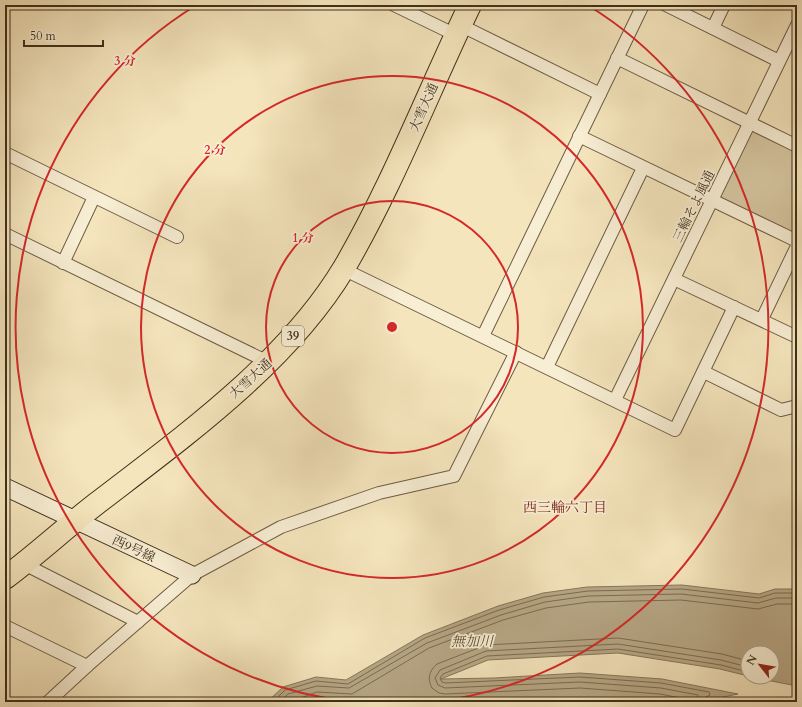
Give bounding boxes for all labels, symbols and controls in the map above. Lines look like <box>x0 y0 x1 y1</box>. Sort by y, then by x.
scale bar <box>24 22 103 48</box>
text: 50 m <box>30 28 57 44</box>
text: 3 分 <box>114 53 136 69</box>
street label: 大雪大通 <box>405 80 443 135</box>
text: 2 分 <box>204 142 226 158</box>
street label: 三輪そよ風通 <box>669 167 719 245</box>
text: 1 分 <box>292 230 314 246</box>
centre of rings <box>385 320 399 334</box>
road number: 39 <box>282 326 304 346</box>
street label: 大雪大通 <box>225 355 276 403</box>
district label: 西三輪六丁目 <box>523 498 607 517</box>
street label: 西9号線 <box>109 531 158 567</box>
water label: 無加川 <box>451 632 495 651</box>
north arrow <box>740 645 780 685</box>
text: N <box>743 652 761 668</box>

